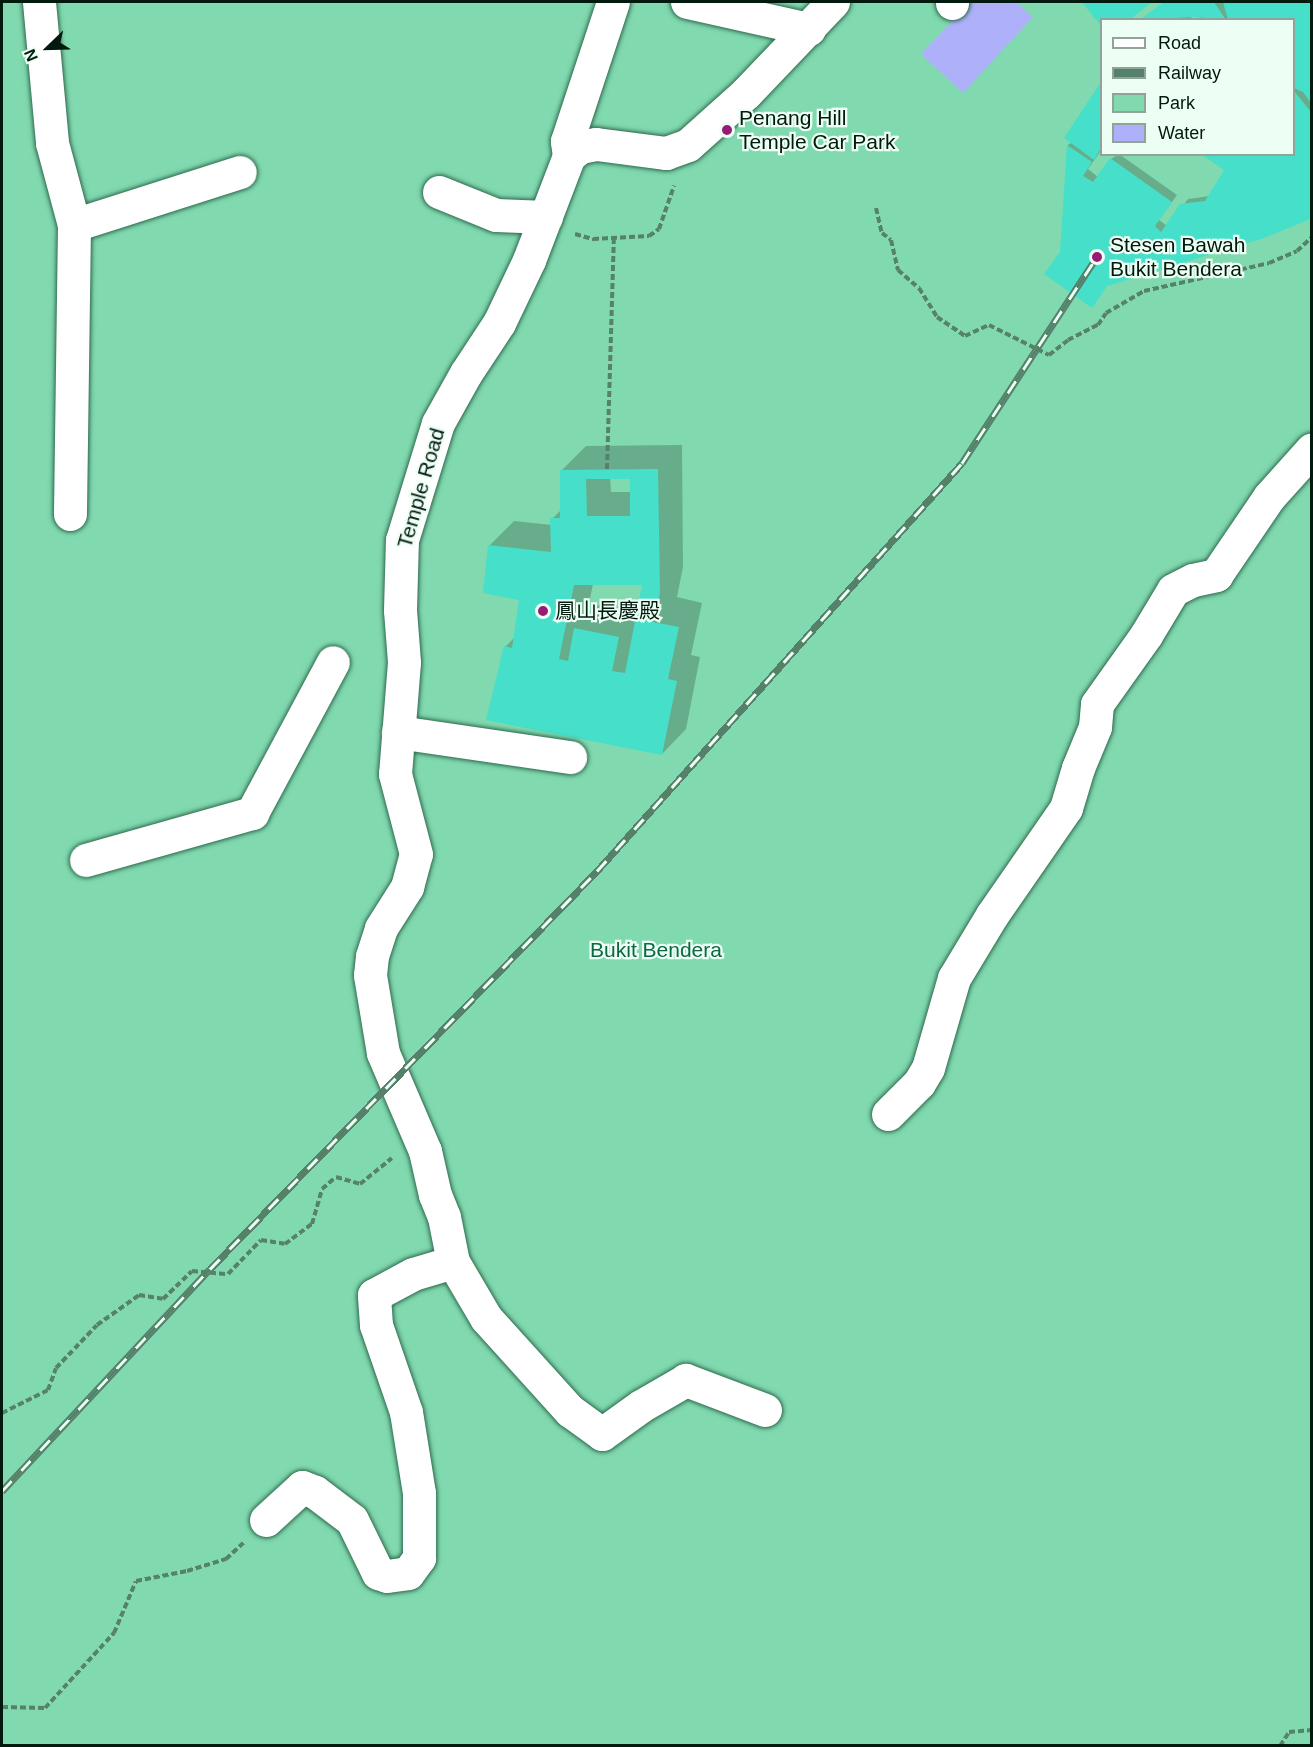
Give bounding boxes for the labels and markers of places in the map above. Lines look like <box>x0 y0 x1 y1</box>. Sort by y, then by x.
place label: Penang Hill Temple Car Park <box>739 105 895 155</box>
marker: Penang Hill Temple Car Park <box>720 123 734 137</box>
place label: Stesen Bawah Bukit Bendera <box>1110 232 1245 282</box>
marker: Stesen Bawah Bukit Bendera <box>1088 248 1106 266</box>
place label: 鳳山長慶殿 <box>555 598 660 624</box>
marker: 鳳山長慶殿 <box>536 604 550 618</box>

